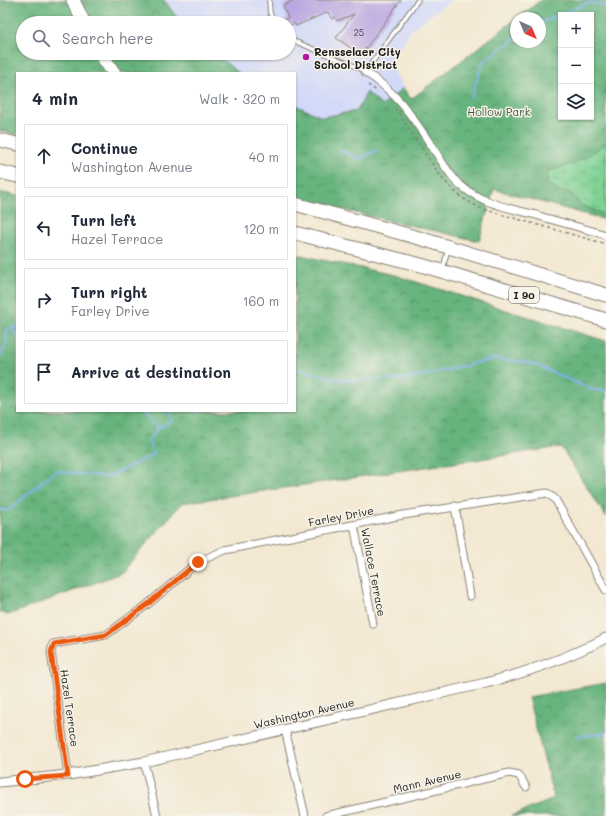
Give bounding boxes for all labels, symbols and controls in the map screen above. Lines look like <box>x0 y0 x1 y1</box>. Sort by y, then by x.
north arrow <box>510 12 546 48</box>
map controls <box>558 12 594 120</box>
button: + <box>558 12 594 48</box>
search box <box>16 16 296 60</box>
icon: search <box>30 27 52 49</box>
house number: 25 <box>354 27 364 38</box>
text: Search here <box>62 28 153 48</box>
place label: Rensselaer City School District <box>314 44 401 72</box>
button: − <box>558 48 594 84</box>
marker: Rensselaer City School District <box>301 52 311 62</box>
button: layers <box>558 84 594 120</box>
text: 4 min <box>32 87 78 109</box>
text: Walk · 320 m <box>199 90 280 107</box>
park label: Hollow Park <box>467 104 531 119</box>
text: Continue <box>71 138 138 158</box>
icon: ahead <box>33 145 55 167</box>
text: 40 m <box>249 148 279 165</box>
text: Washington Avenue <box>71 158 193 175</box>
text: Turn left <box>71 210 136 230</box>
icon: left <box>33 217 55 239</box>
text: 120 m <box>243 220 279 237</box>
text: Hazel Terrace <box>71 230 163 247</box>
text: Turn right <box>71 282 148 302</box>
road number: I 90 <box>509 287 539 303</box>
icon: right <box>33 289 55 311</box>
text: 160 m <box>243 292 279 309</box>
text: Farley Drive <box>71 302 150 319</box>
icon: arrive <box>33 361 55 383</box>
text: Arrive at destination <box>71 362 231 382</box>
street label: Farley Drive <box>307 502 375 530</box>
street label: Wallace Terrace <box>358 526 390 618</box>
route end <box>189 553 207 571</box>
street label: Hazel Terrace <box>57 668 83 748</box>
street label: Washington Avenue <box>252 694 356 732</box>
street label: Mann Avenue <box>392 766 463 796</box>
route start <box>16 770 34 788</box>

